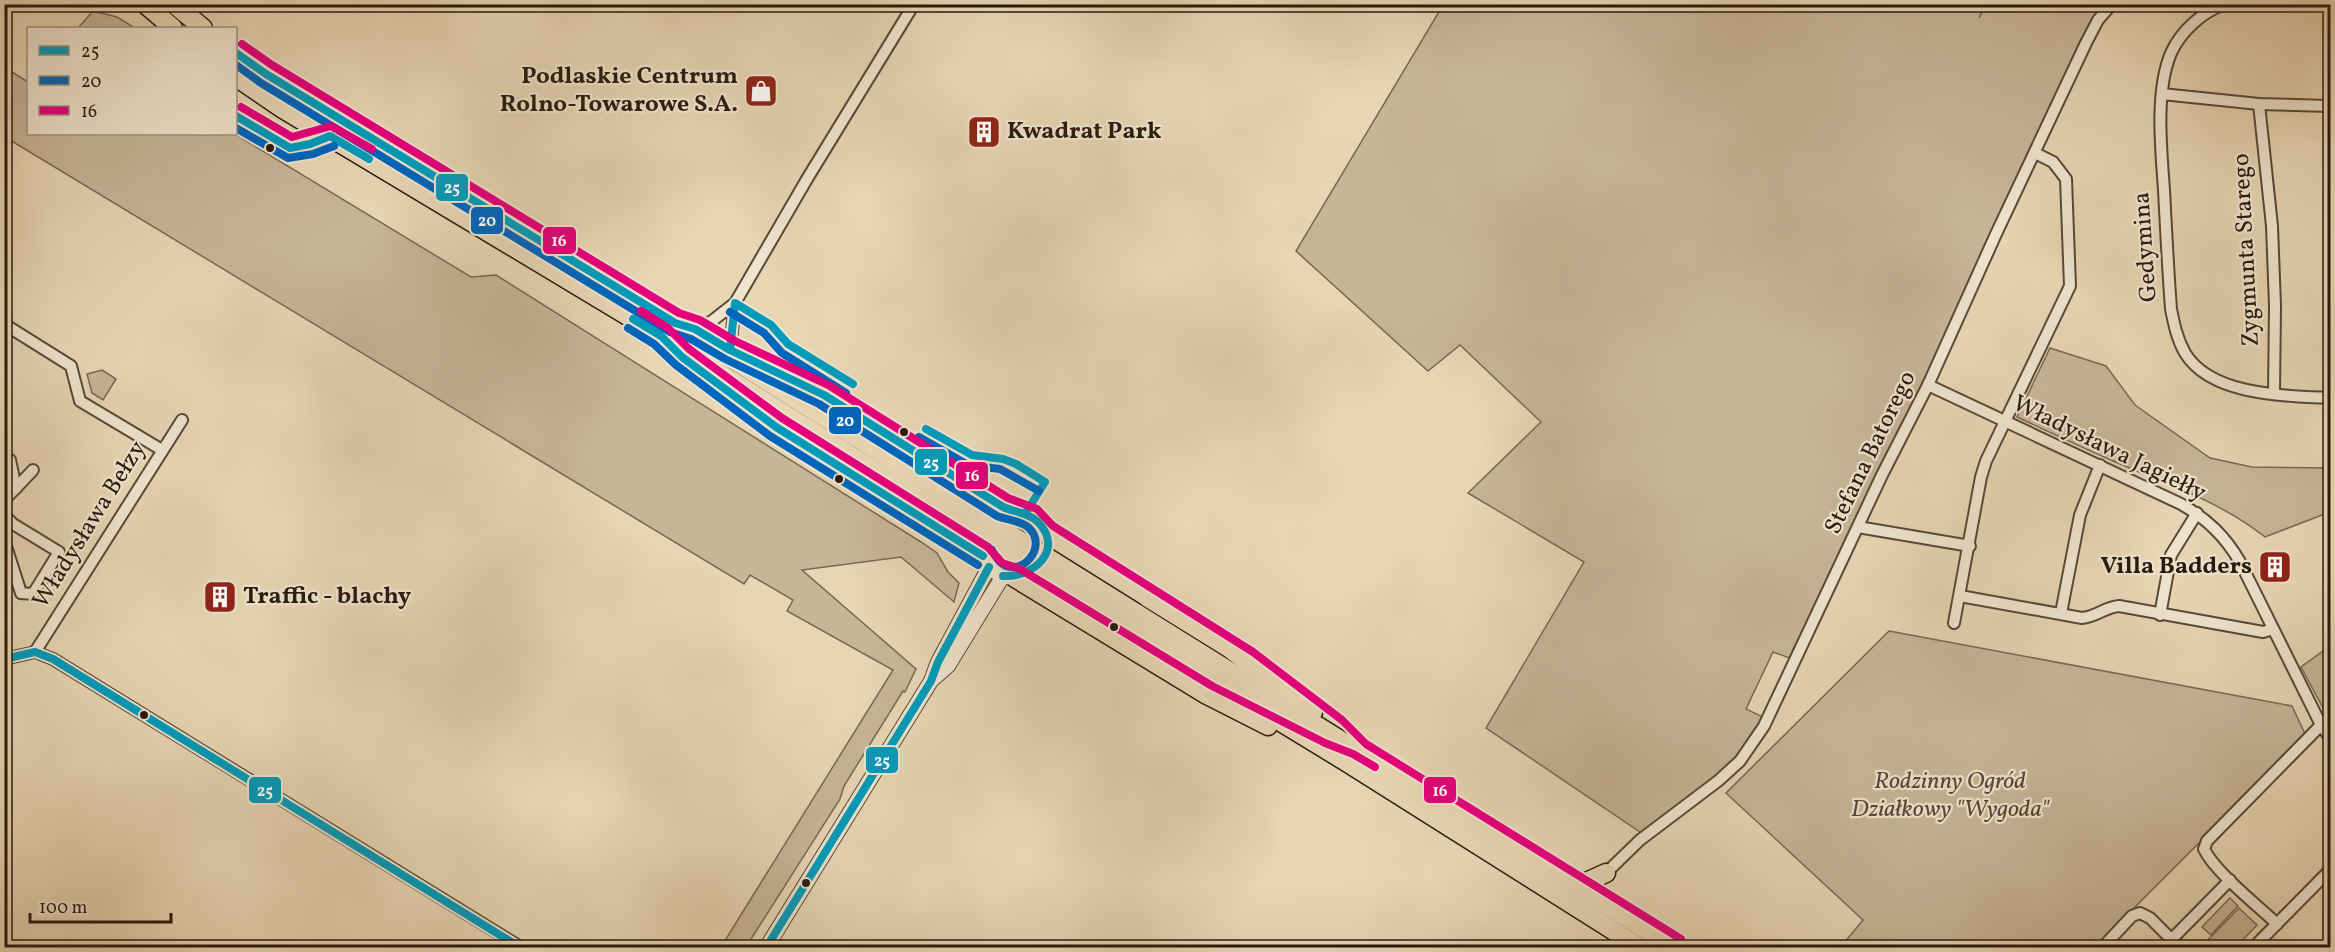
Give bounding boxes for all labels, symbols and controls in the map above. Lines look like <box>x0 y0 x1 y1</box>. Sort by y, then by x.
legend <box>27 27 237 135</box>
text: 25 <box>81 40 99 65</box>
place label: Podlaskie Centrum Rolno-Towarowe S.A. <box>500 60 738 122</box>
text: 20 <box>81 70 101 95</box>
shop icon: Podlaskie Centrum Rolno-Towarowe S.A. <box>743 73 779 109</box>
text: 16 <box>81 100 97 125</box>
building icon: Kwadrat Park <box>966 114 1002 150</box>
place label: Kwadrat Park <box>1007 115 1162 149</box>
unlabelled marker <box>264 142 276 154</box>
street label: Zygmunta Starego <box>2225 152 2269 348</box>
line badge: 25 <box>435 173 469 202</box>
text: 25 <box>444 178 460 200</box>
street label: Gedymina <box>2125 191 2167 303</box>
line badge: 20 <box>470 206 504 235</box>
text: 20 <box>478 211 496 233</box>
line badge: 16 <box>542 226 577 255</box>
text: 16 <box>551 231 567 253</box>
street label: Stefana Batorego <box>1817 366 1925 540</box>
street label: Władysława Jagiełły <box>2006 387 2212 511</box>
line badge: 20 <box>828 406 862 435</box>
text: 20 <box>836 411 854 433</box>
unlabelled marker <box>898 426 910 438</box>
street label: Władysława Bełzy <box>25 435 155 615</box>
line badge: 25 <box>914 448 948 476</box>
text: 25 <box>923 453 939 475</box>
line badge: 16 <box>955 461 989 490</box>
text: 16 <box>964 466 980 488</box>
unlabelled marker <box>833 473 845 485</box>
building icon: Villa Badders <box>2257 549 2293 585</box>
place label: Villa Badders <box>2100 550 2252 584</box>
building icon: Traffic - blachy <box>202 579 238 615</box>
place label: Traffic - blachy <box>243 580 412 614</box>
unlabelled marker <box>1108 621 1120 633</box>
unlabelled marker <box>138 709 150 721</box>
line badge: 25 <box>865 746 899 774</box>
text: 25 <box>874 751 890 773</box>
park label: Rodzinny Ogród Działkowy "Wygoda" <box>1851 765 2050 827</box>
line badge: 25 <box>248 776 282 804</box>
line badge: 16 <box>1423 776 1457 804</box>
text: 25 <box>257 781 273 803</box>
text: 16 <box>1432 781 1448 803</box>
unlabelled marker <box>800 877 812 889</box>
scale bar <box>30 886 171 924</box>
text: 100 m <box>39 896 88 921</box>

